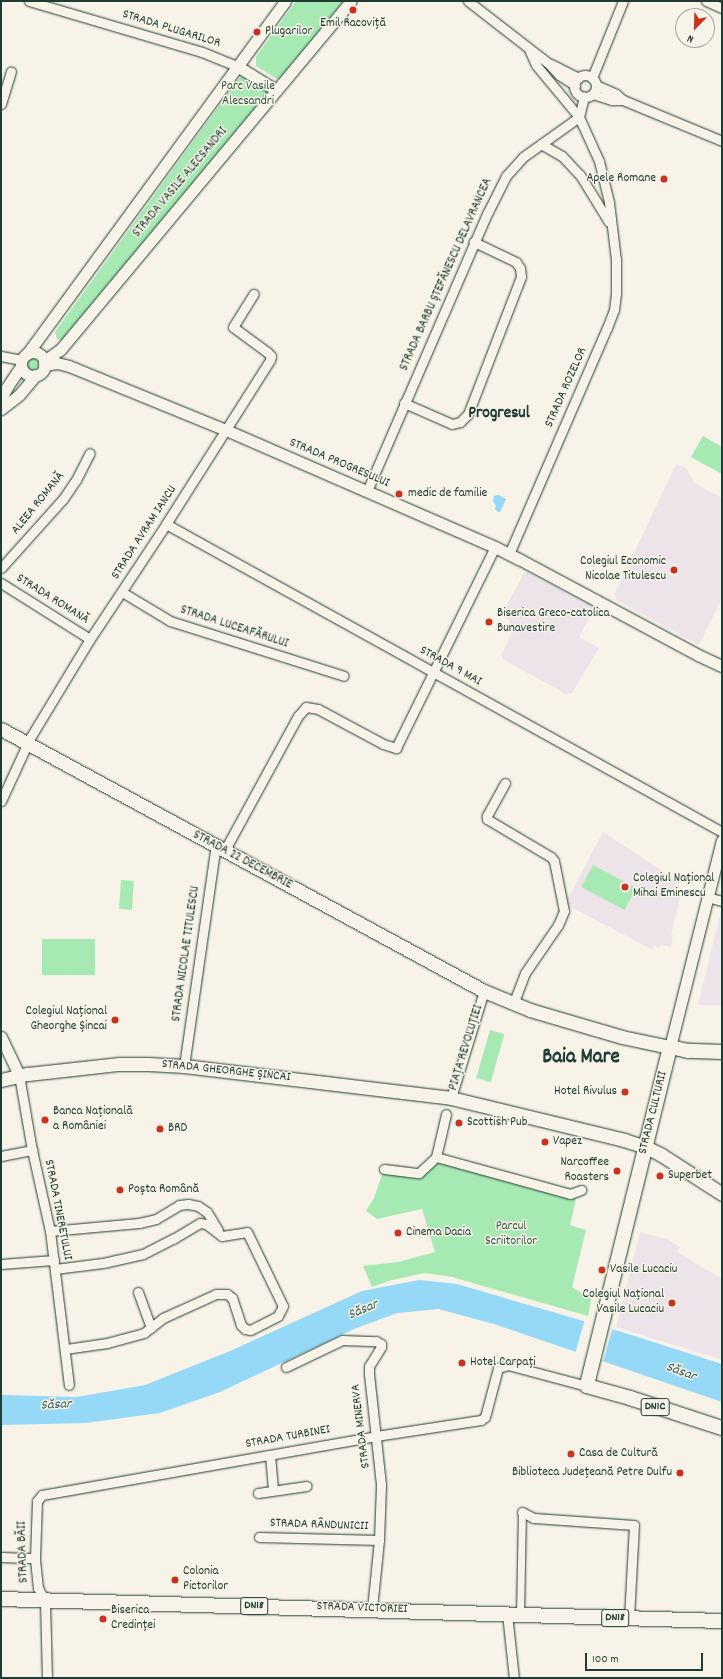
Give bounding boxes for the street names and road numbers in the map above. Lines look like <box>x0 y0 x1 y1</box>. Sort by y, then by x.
street label: STRADA PLUGARILOR <box>120 8 222 52</box>
street label: STRADA VASILE ALECSANDRI <box>130 125 232 241</box>
street label: STRADA BARBU ȘTEFĂNESCU DELAVRANCEA <box>397 176 497 374</box>
street label: STRADA ROZELOR <box>542 346 592 430</box>
street label: STRADA PROGRESULUI <box>287 436 391 492</box>
street label: ALEEA ROMANĂ <box>9 470 69 538</box>
street label: STRADA AVRAM IANCU <box>109 483 181 583</box>
street label: STRADA ROMANĂ <box>13 571 91 629</box>
street label: STRADA LUCEAFĂRULUI <box>178 603 290 653</box>
street label: STRADA 9 MAI <box>416 643 484 691</box>
street label: STRADA 22 DECEMBRIE <box>190 828 294 894</box>
street label: STRADA NICOLAE TITULESCU <box>170 885 204 1023</box>
street label: PIAȚA REVOLUȚIEI <box>447 1003 487 1093</box>
street label: STRADA GHEORGHE ȘINCAI <box>161 1057 291 1087</box>
street label: STRADA CULTURII <box>636 1070 672 1156</box>
street label: STRADA TINERETULUI <box>40 1158 74 1262</box>
street label: STRADA MINERVA <box>349 1383 375 1469</box>
road number: DN1C <box>640 1397 670 1417</box>
street label: STRADA TURBINEI <box>245 1423 331 1453</box>
street label: STRADA RÂNDUNICII <box>269 1516 369 1536</box>
street label: STRADA BĂII <box>15 1521 33 1583</box>
road number: DN18 <box>240 1596 268 1616</box>
street label: STRADA VICTORIEI <box>316 1600 408 1618</box>
road number: DN18 <box>601 1608 629 1628</box>

